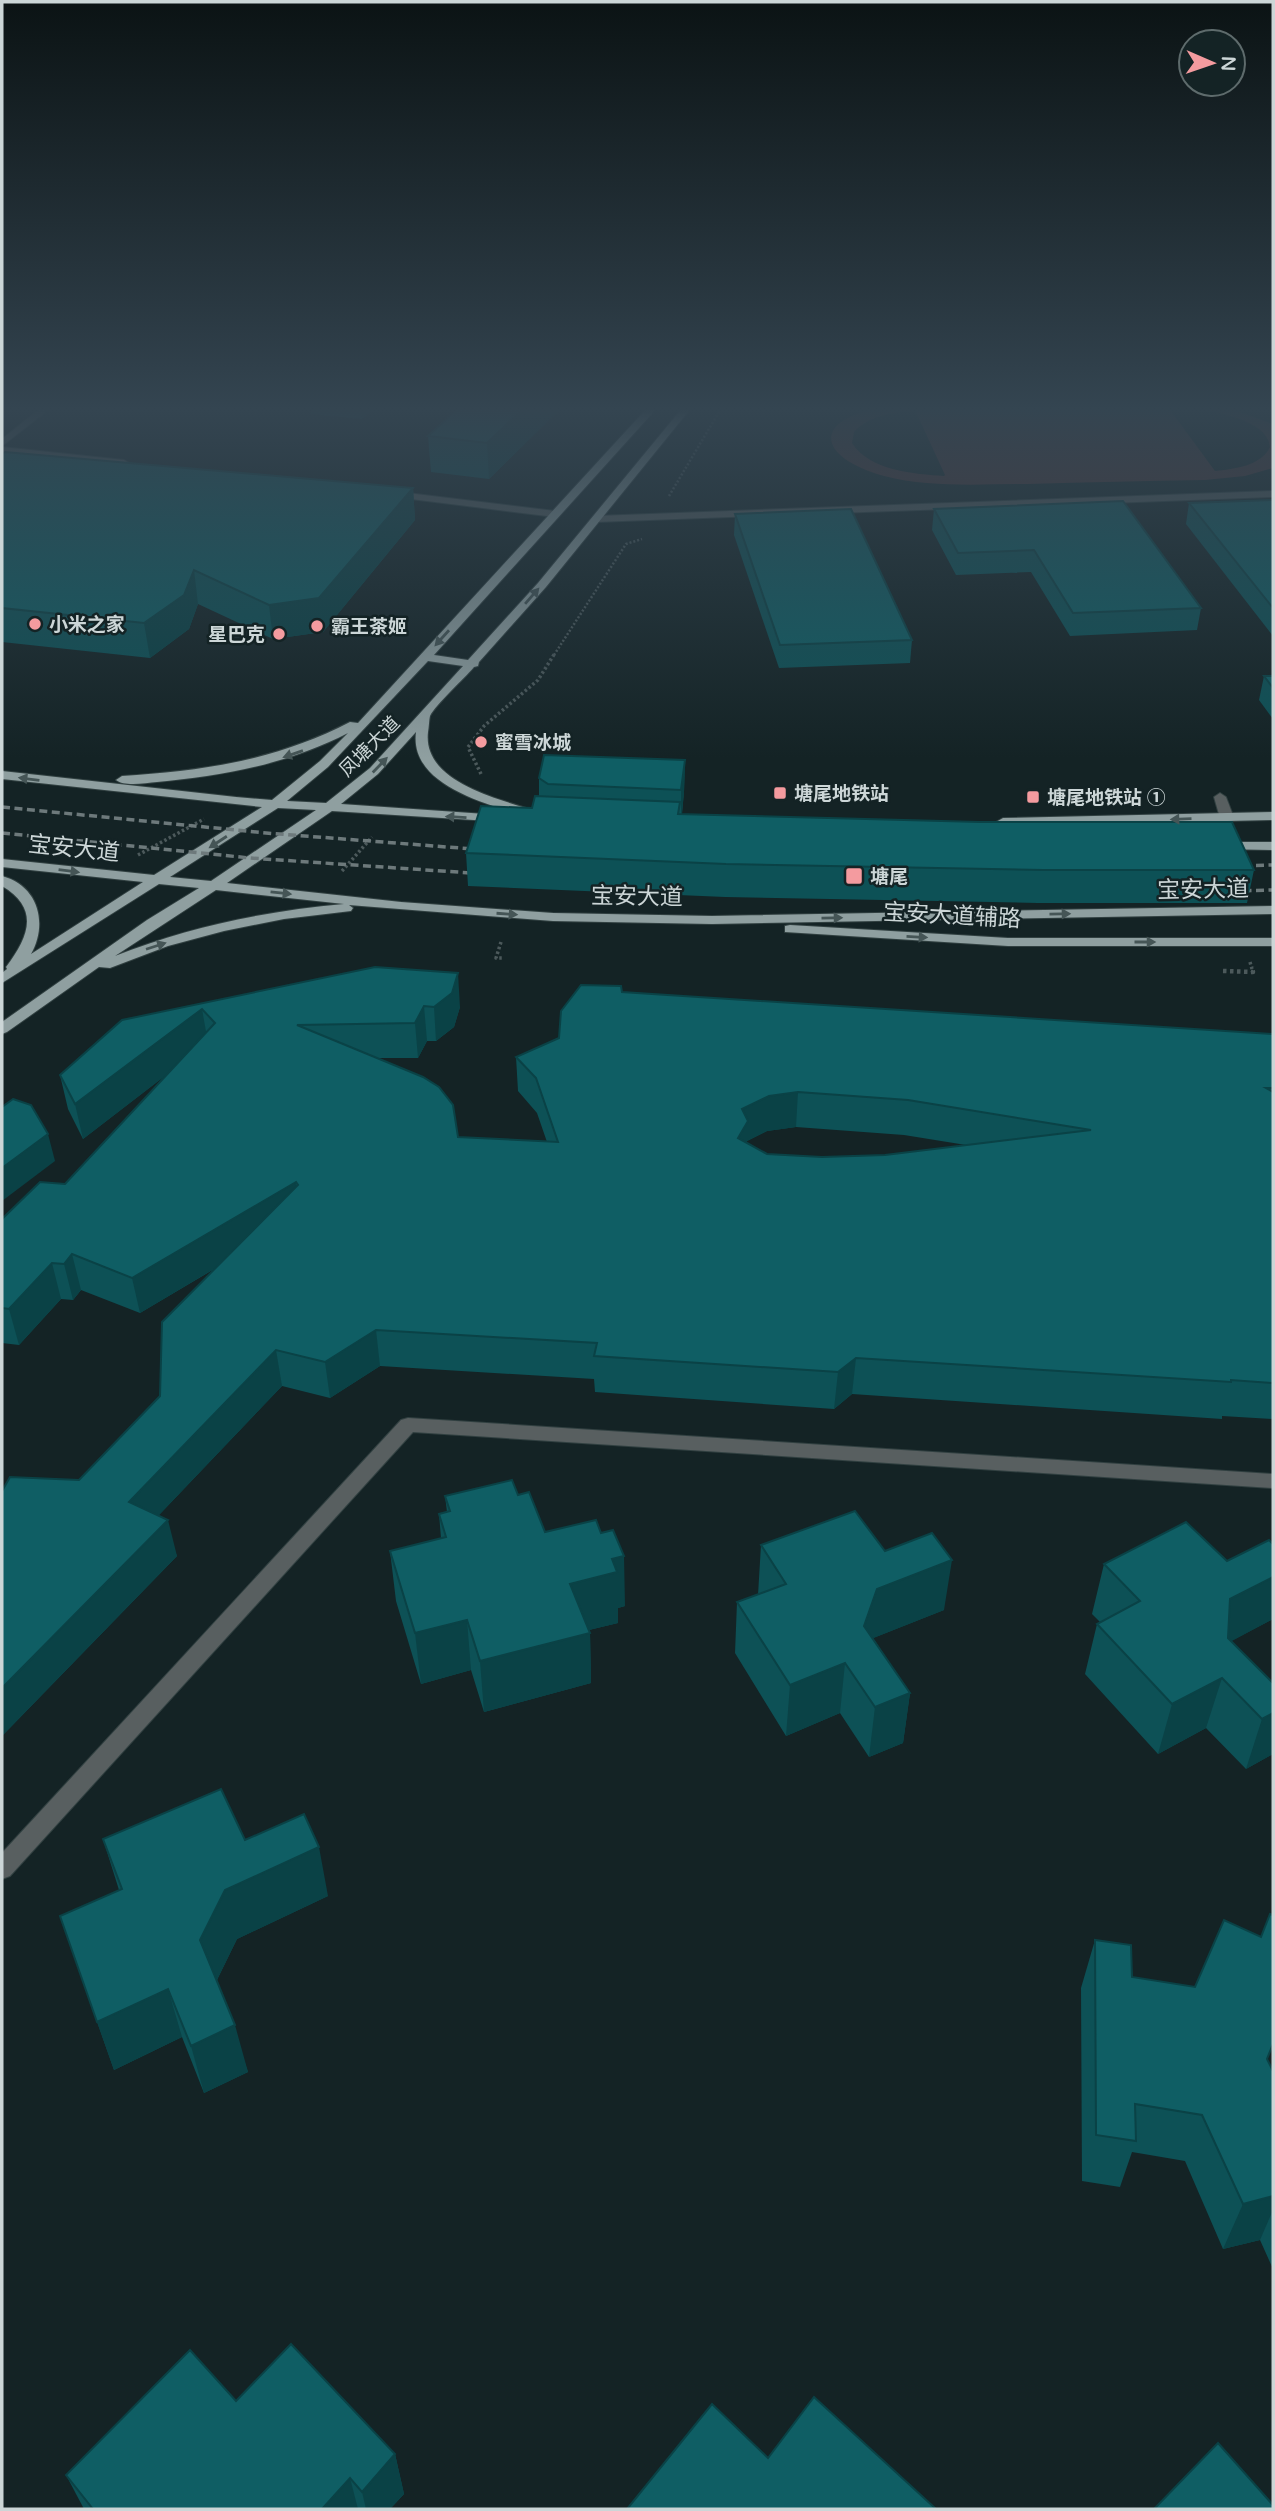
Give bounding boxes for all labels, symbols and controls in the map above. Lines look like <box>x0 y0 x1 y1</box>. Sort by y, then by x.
north arrow <box>1177 28 1247 98</box>
text: N <box>1217 56 1239 72</box>
one-way arrow <box>524 588 539 605</box>
place label: 小米之家 <box>49 614 125 636</box>
marker: 小米之家 <box>27 616 43 632</box>
place label: 霸王茶姬 <box>331 616 407 638</box>
marker: 霸王茶姬 <box>309 618 325 634</box>
place label: 星巴克 <box>208 624 265 646</box>
marker: 星巴克 <box>271 626 287 642</box>
one-way arrow <box>434 629 450 646</box>
street label: 凤塘大道 <box>335 712 404 781</box>
place label: 蜜雪冰城 <box>495 732 571 754</box>
marker: 蜜雪冰城 <box>473 734 489 750</box>
one-way arrow <box>282 749 303 760</box>
one-way arrow <box>371 757 387 774</box>
one-way arrow <box>18 773 40 784</box>
place label: 塘尾地铁站 <box>794 783 889 805</box>
marker: 塘尾地铁站 <box>772 785 788 801</box>
place label: 塘尾地铁站 ① <box>1047 787 1166 809</box>
marker: 塘尾地铁站 ① <box>1025 789 1041 805</box>
one-way arrow <box>444 811 466 822</box>
one-way arrow <box>1169 813 1191 825</box>
street label: 宝安大道 <box>27 830 121 868</box>
one-way arrow <box>208 835 227 848</box>
one-way arrow <box>59 866 81 877</box>
marker: 塘尾 <box>844 866 864 886</box>
place label: 塘尾 <box>870 866 908 888</box>
street label: 宝安大道 <box>1157 875 1249 905</box>
street label: 宝安大道 <box>591 882 683 912</box>
one-way arrow <box>270 888 292 899</box>
street label: 宝安大道辅路 <box>882 898 1022 934</box>
one-way arrow <box>1049 908 1071 920</box>
one-way arrow <box>496 909 518 920</box>
one-way arrow <box>822 912 844 924</box>
one-way arrow <box>906 932 928 943</box>
one-way arrow <box>1134 936 1156 948</box>
one-way arrow <box>145 940 166 951</box>

